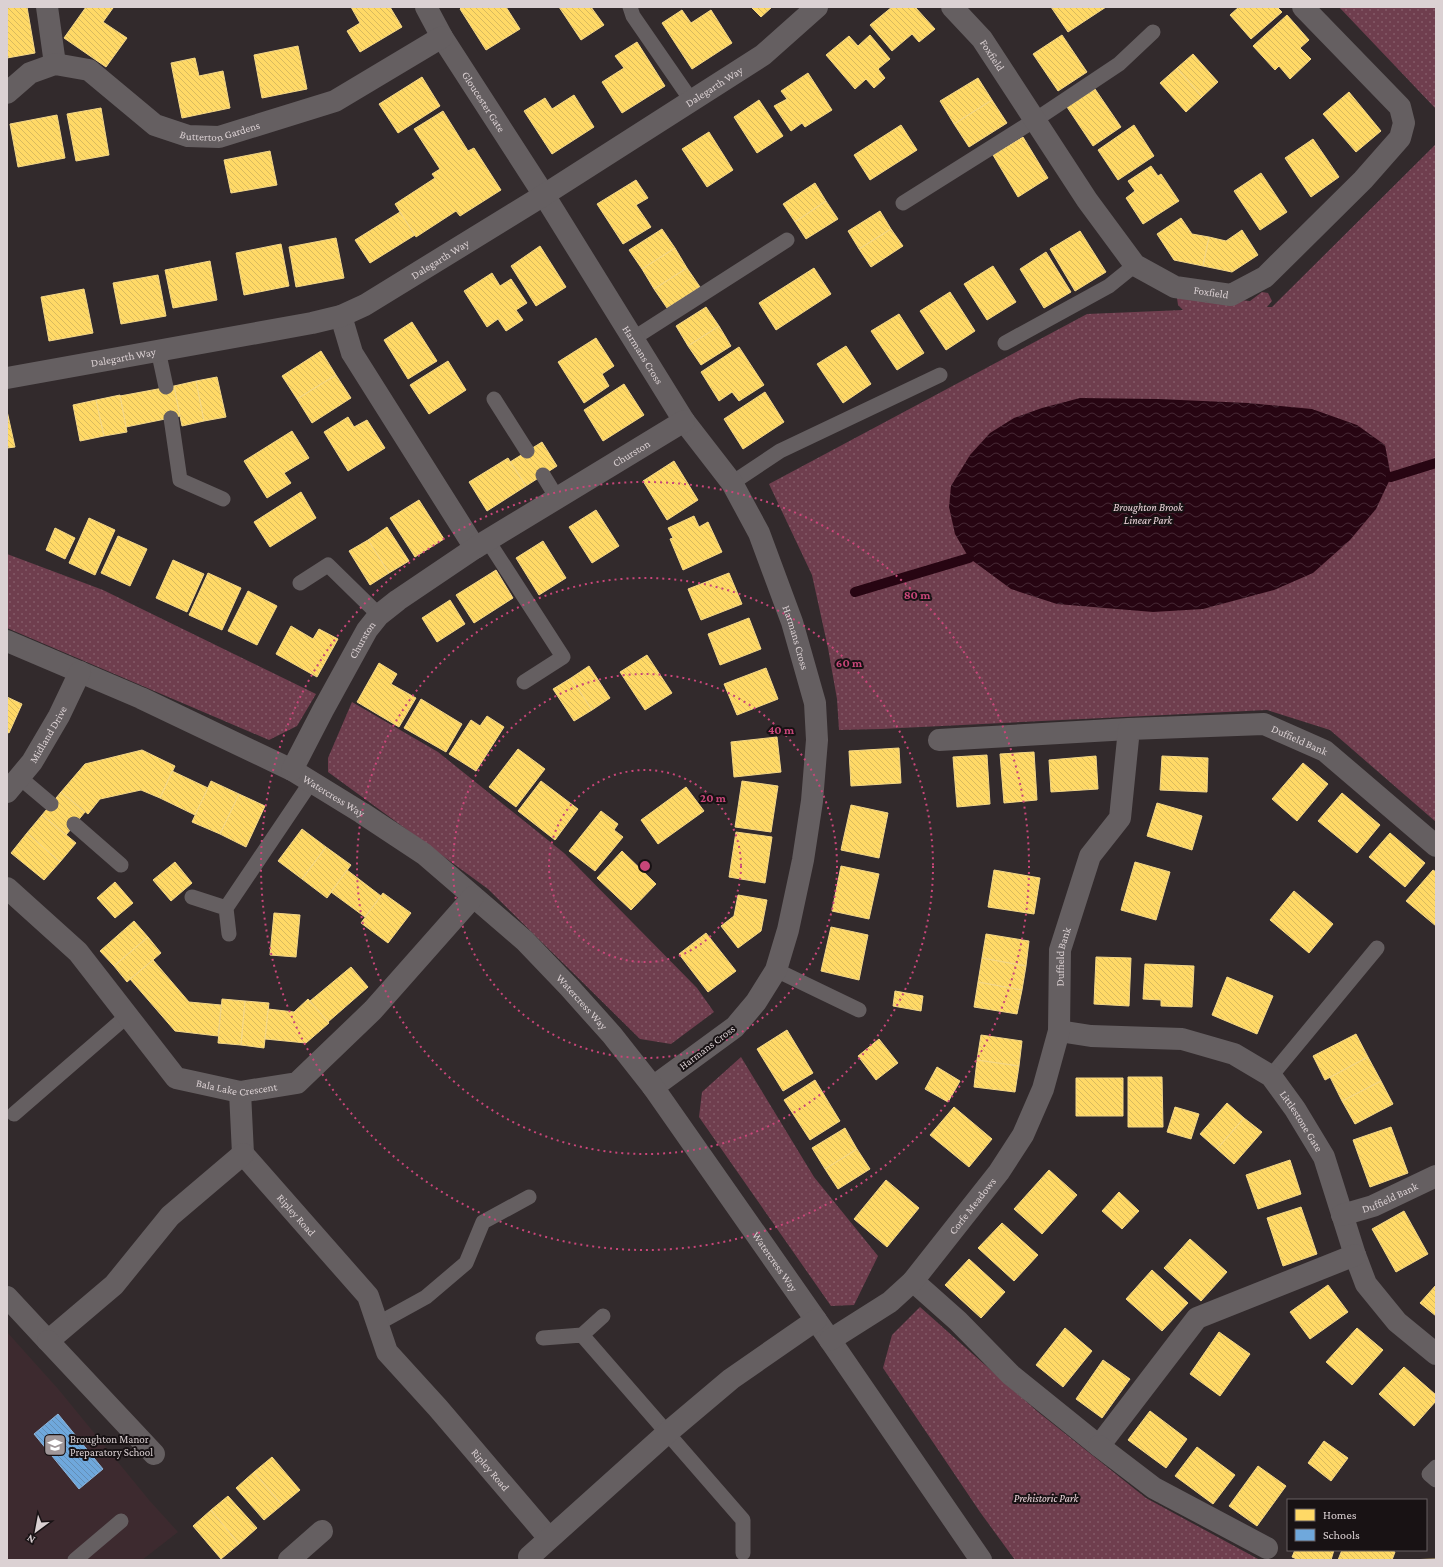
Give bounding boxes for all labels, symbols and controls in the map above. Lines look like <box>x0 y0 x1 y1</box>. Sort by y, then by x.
street label: Foxfield <box>978 37 1007 73</box>
street label: Dalegarth Way <box>683 63 746 109</box>
street label: Gloucester Gate <box>460 69 508 134</box>
street label: Butterton Gardens <box>178 119 261 143</box>
street label: Dalegarth Way <box>409 236 472 281</box>
street label: Foxfield <box>1193 284 1230 301</box>
street label: Harmans Cross <box>620 323 666 386</box>
street label: Dalegarth Way <box>90 345 158 369</box>
street label: Churston <box>610 437 652 469</box>
park label: Broughton Brook Linear Park <box>1113 501 1184 526</box>
text: 80 m <box>904 588 931 602</box>
street label: Harmans Cross <box>780 604 811 671</box>
street label: Churston <box>347 618 378 661</box>
text: 60 m <box>836 656 863 670</box>
street label: Midland Drive <box>27 704 69 765</box>
street label: Duffield Bank <box>1270 722 1330 758</box>
text: 40 m <box>768 723 795 737</box>
street label: Watercress Way <box>301 772 368 821</box>
text: 20 m <box>700 791 727 805</box>
centre of rings <box>638 859 652 873</box>
street label: Duffield Bank <box>1054 925 1073 987</box>
street label: Watercress Way <box>554 972 611 1033</box>
street label: Harmans Cross <box>677 1022 737 1072</box>
street label: Bala Lake Crescent <box>195 1077 278 1098</box>
street label: Littlestone Gate <box>1278 1088 1325 1154</box>
street label: Corfe Meadows <box>946 1175 998 1236</box>
street label: Duffield Bank <box>1360 1179 1420 1215</box>
street label: Ripley Road <box>275 1191 318 1238</box>
street label: Watercress Way <box>750 1229 801 1295</box>
school or university icon: Broughton Manor Preparatory School <box>42 1432 68 1458</box>
place label: Broughton Manor Preparatory School <box>70 1433 153 1459</box>
street label: Ripley Road <box>469 1446 512 1493</box>
park label: Prehistoric Park <box>1014 1492 1080 1504</box>
legend <box>1287 1499 1427 1551</box>
text: Homes <box>1323 1508 1357 1522</box>
north arrow <box>16 1511 56 1551</box>
text: Schools <box>1323 1528 1360 1542</box>
text: N <box>24 1532 37 1547</box>

